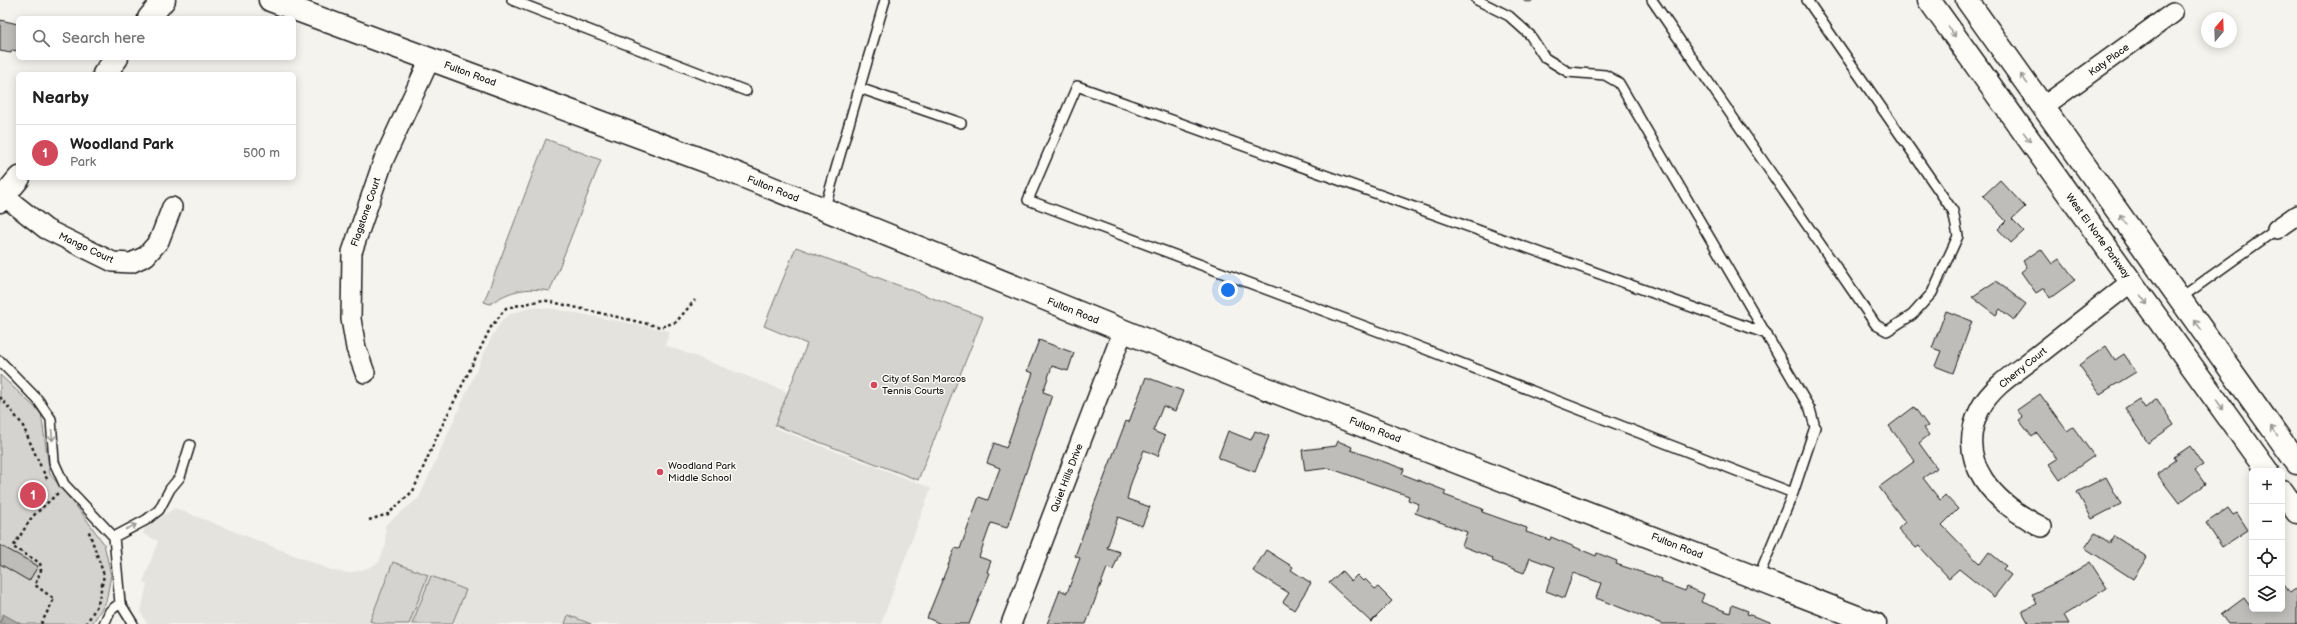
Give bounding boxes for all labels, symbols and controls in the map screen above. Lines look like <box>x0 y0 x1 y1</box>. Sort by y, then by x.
north arrow <box>2201 12 2237 48</box>
search box <box>16 16 296 60</box>
one-way arrow <box>1948 26 1956 37</box>
icon: search <box>30 27 52 49</box>
text: Search here <box>62 29 145 48</box>
street label: Katy Place <box>2086 41 2132 79</box>
street label: Fulton Road <box>442 59 498 89</box>
one-way arrow <box>2020 74 2028 85</box>
text: Nearby <box>32 88 89 108</box>
one-way arrow <box>2023 132 2031 143</box>
text: Woodland Park <box>70 135 174 154</box>
text: 1 <box>42 145 48 161</box>
text: 500 m <box>243 145 280 161</box>
text: Park <box>70 154 96 170</box>
street label: Fulton Road <box>745 173 801 205</box>
street label: Flagstone Court <box>349 176 383 248</box>
street label: West El Norte Parkway <box>2063 191 2133 281</box>
one-way arrow <box>2119 214 2127 225</box>
street label: Mango Court <box>57 230 115 266</box>
your location <box>1218 280 1238 300</box>
one-way arrow <box>2140 294 2148 305</box>
street label: Fulton Road <box>1045 295 1101 327</box>
one-way arrow <box>2194 320 2202 331</box>
street label: Cherry Court <box>1997 345 2049 391</box>
place label: City of San Marcos Tennis Courts <box>882 373 966 397</box>
marker: City of San Marcos Tennis Courts <box>869 380 879 390</box>
one-way arrow <box>2216 400 2224 411</box>
street label: Fulton Road <box>1347 415 1403 445</box>
one-way arrow <box>2270 426 2278 437</box>
one-way arrow <box>49 428 56 441</box>
street label: Quiet Hills Drive <box>1048 442 1086 514</box>
place label: Woodland Park Middle School <box>668 460 736 484</box>
marker: Woodland Park Middle School <box>655 467 665 477</box>
map controls <box>2249 468 2285 612</box>
button: + <box>2249 468 2285 504</box>
pin: 1 <box>20 480 46 510</box>
button: − <box>2249 504 2285 540</box>
one-way arrow <box>125 523 137 530</box>
street label: Fulton Road <box>1649 531 1705 561</box>
button: locate <box>2249 540 2285 576</box>
button: layers <box>2249 576 2285 612</box>

